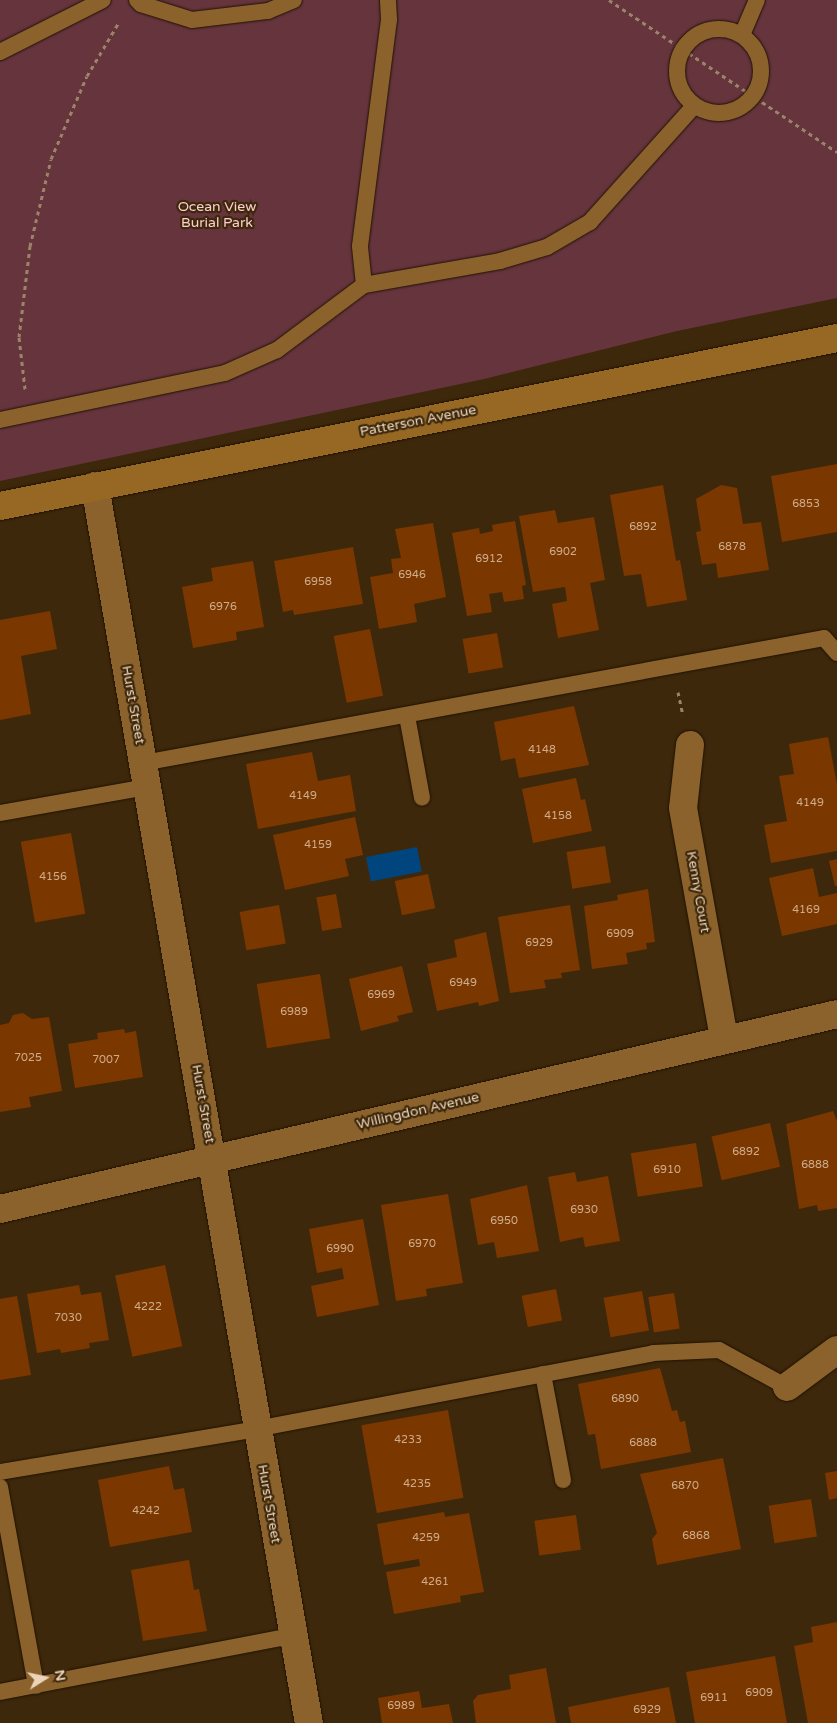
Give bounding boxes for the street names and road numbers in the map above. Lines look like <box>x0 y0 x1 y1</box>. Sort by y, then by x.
street label: Patterson Avenue <box>358 401 478 441</box>
street label: Hurst Street <box>118 664 148 746</box>
street label: Kenny Court <box>683 850 713 934</box>
street label: Hurst Street <box>188 1063 218 1145</box>
street label: Willingdon Avenue <box>355 1089 481 1133</box>
street label: Hurst Street <box>254 1463 284 1545</box>

